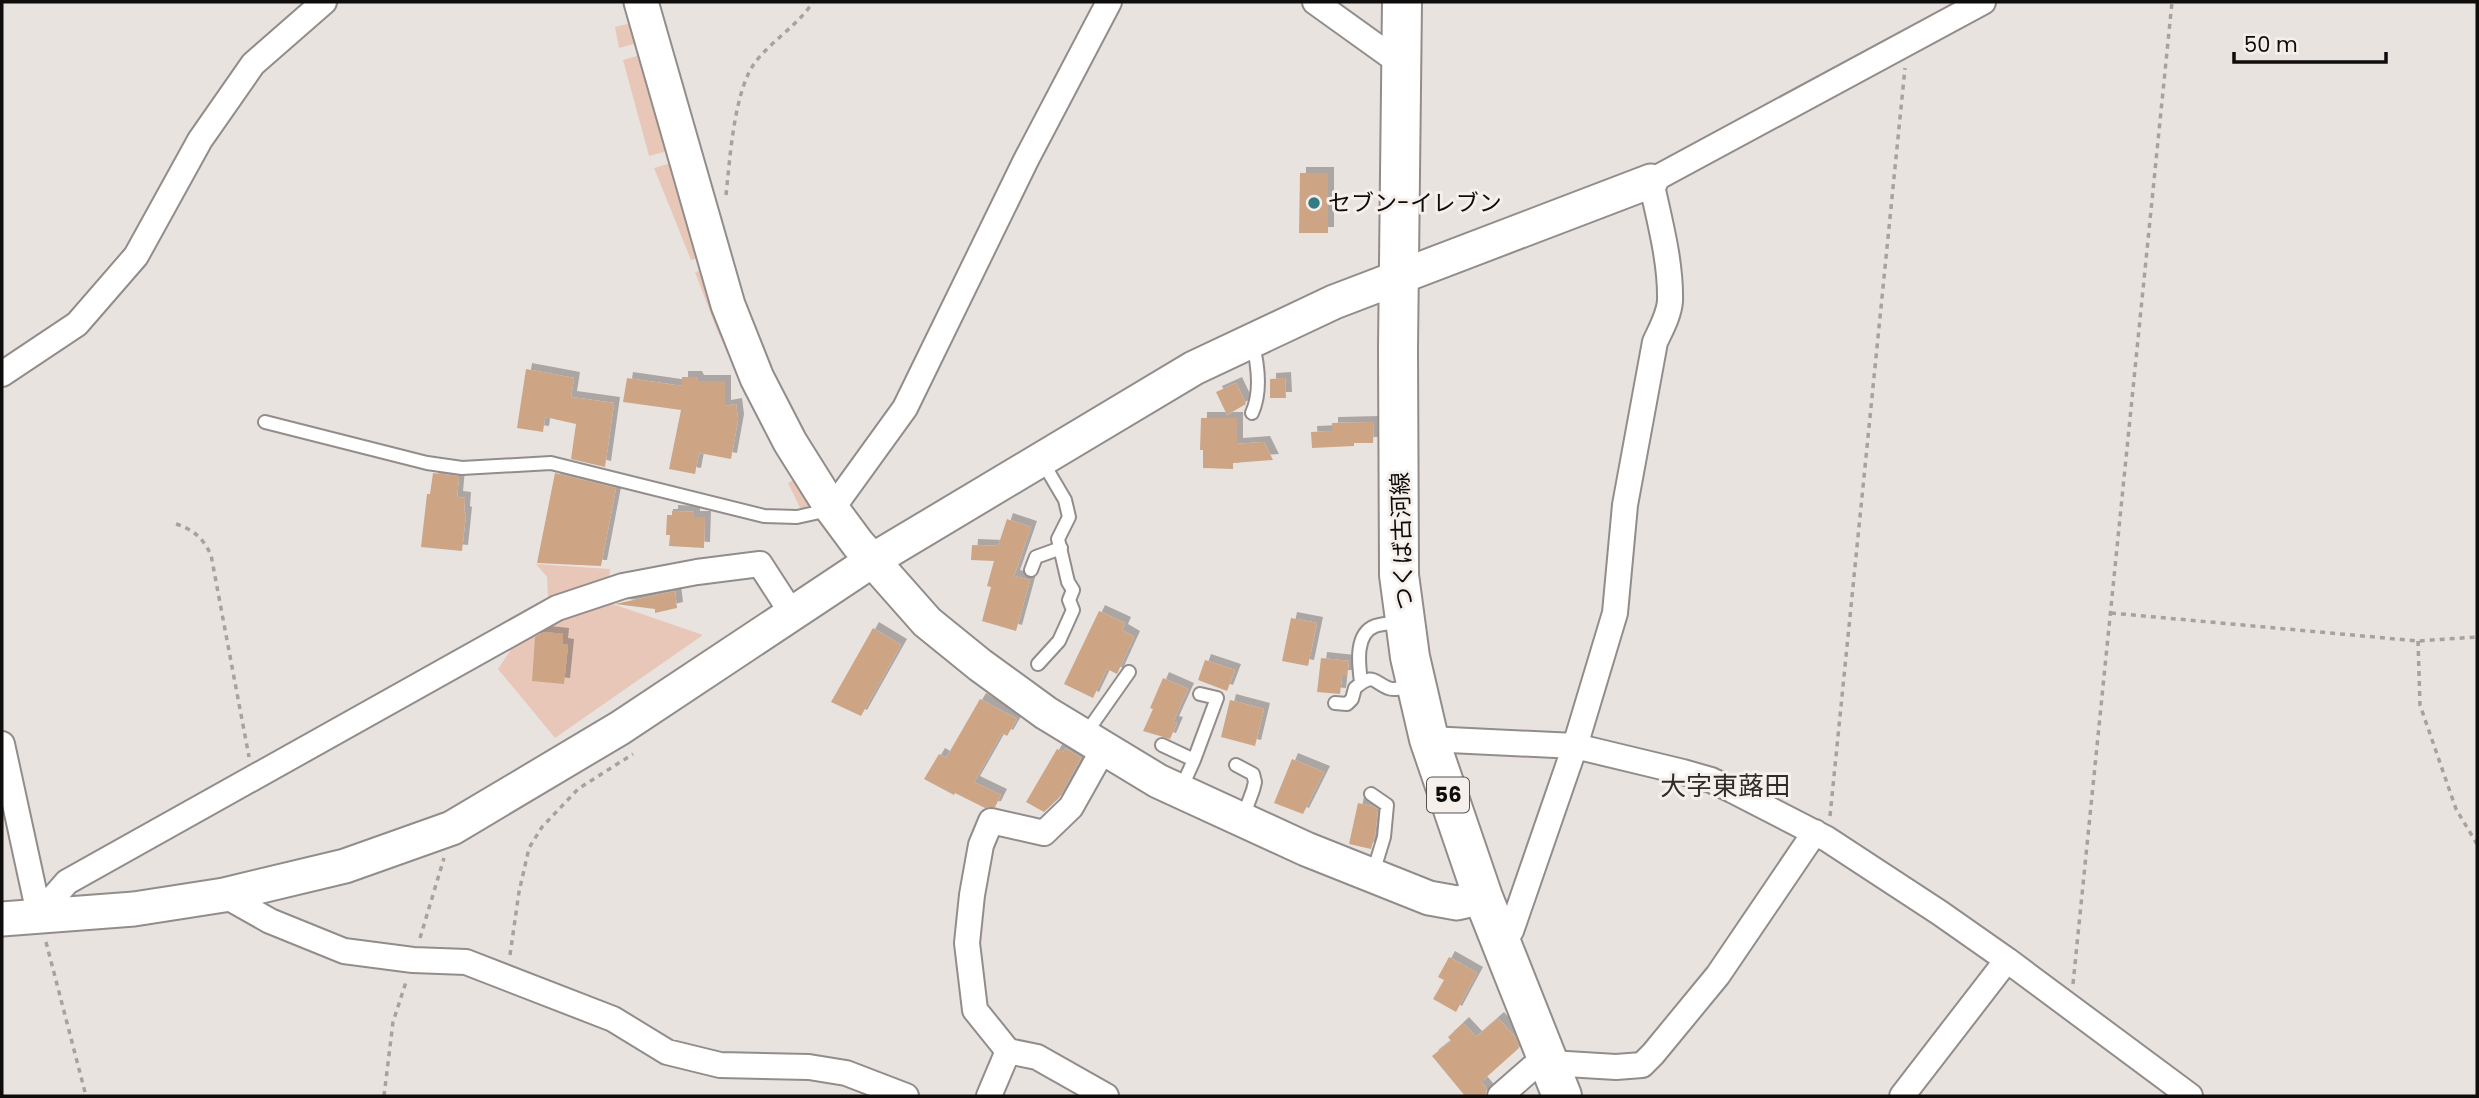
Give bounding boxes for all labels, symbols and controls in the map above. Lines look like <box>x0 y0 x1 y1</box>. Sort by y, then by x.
scale bar <box>2234 21 2386 65</box>
text: 50 m <box>2244 30 2298 59</box>
place label: セブン-イレブン <box>1328 187 1502 219</box>
marker: セブン-イレブン <box>1306 195 1322 211</box>
street label: つくば古河線 <box>1384 471 1420 611</box>
district label: 大字東蕗田 <box>1660 768 1790 804</box>
road number: 56 <box>1427 778 1469 812</box>

